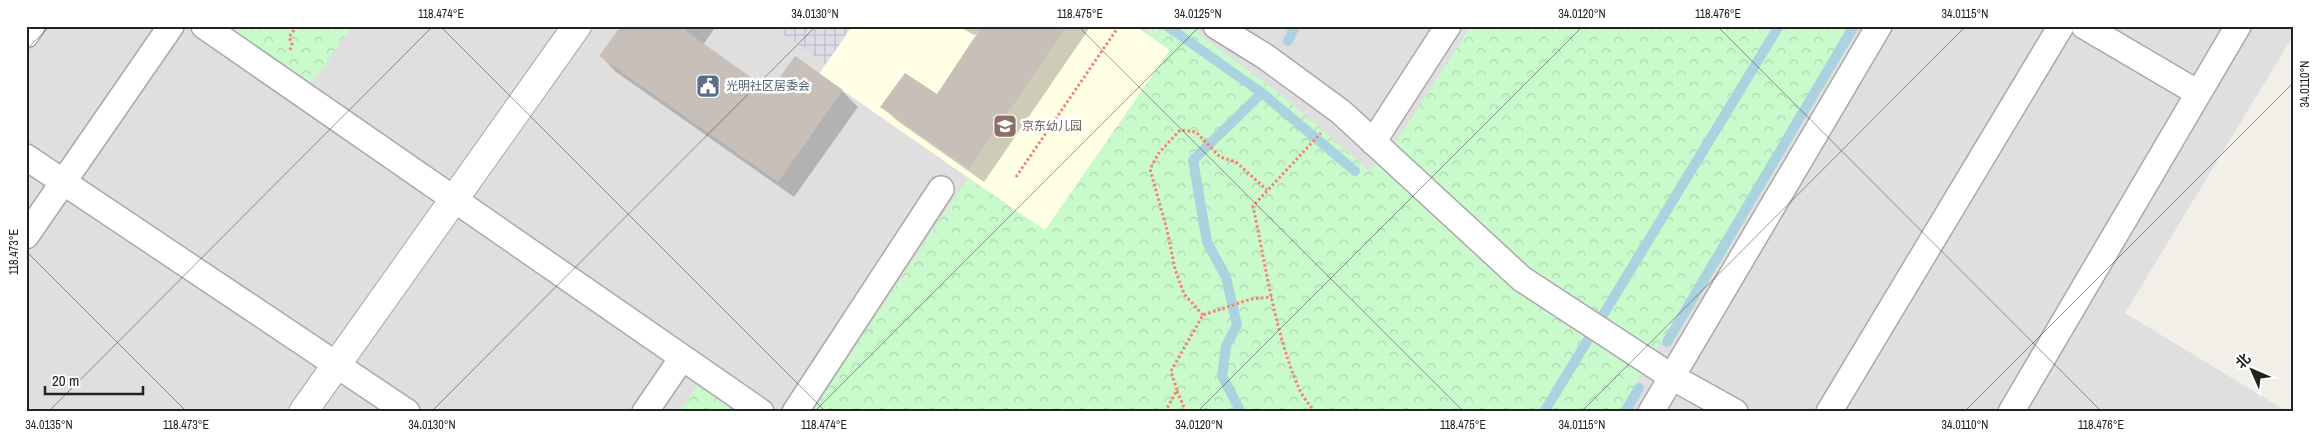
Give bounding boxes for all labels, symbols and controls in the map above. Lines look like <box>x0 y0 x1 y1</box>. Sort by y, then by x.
text: 118.474°E <box>418 6 464 22</box>
text: 34.0130°N <box>791 6 839 22</box>
text: 118.475°E <box>1057 6 1103 22</box>
text: 34.0125°N <box>1174 6 1222 22</box>
text: 34.0120°N <box>1558 6 1606 22</box>
text: 118.476°E <box>1695 6 1741 22</box>
text: 34.0115°N <box>1942 6 1988 22</box>
text: 34.0110°N <box>2297 61 2313 107</box>
public building icon: 光明社区居委会 <box>695 73 721 99</box>
place label: 光明社区居委会 <box>726 78 810 94</box>
school or university icon: 京东幼儿园 <box>992 113 1018 139</box>
place label: 京东幼儿园 <box>1022 118 1082 134</box>
text: 118.473°E <box>6 229 22 275</box>
north arrow <box>2226 346 2276 396</box>
text: 北 <box>2231 349 2254 372</box>
scale bar <box>45 363 142 395</box>
text: 20 m <box>52 370 79 391</box>
text: 34.0135°N <box>25 417 73 433</box>
text: 118.473°E <box>163 417 209 433</box>
text: 34.0130°N <box>408 417 456 433</box>
text: 118.474°E <box>801 417 847 433</box>
text: 34.0120°N <box>1175 417 1223 433</box>
text: 118.475°E <box>1440 417 1486 433</box>
text: 34.0115°N <box>1559 417 1605 433</box>
text: 34.0110°N <box>1942 417 1988 433</box>
text: 118.476°E <box>2078 417 2124 433</box>

